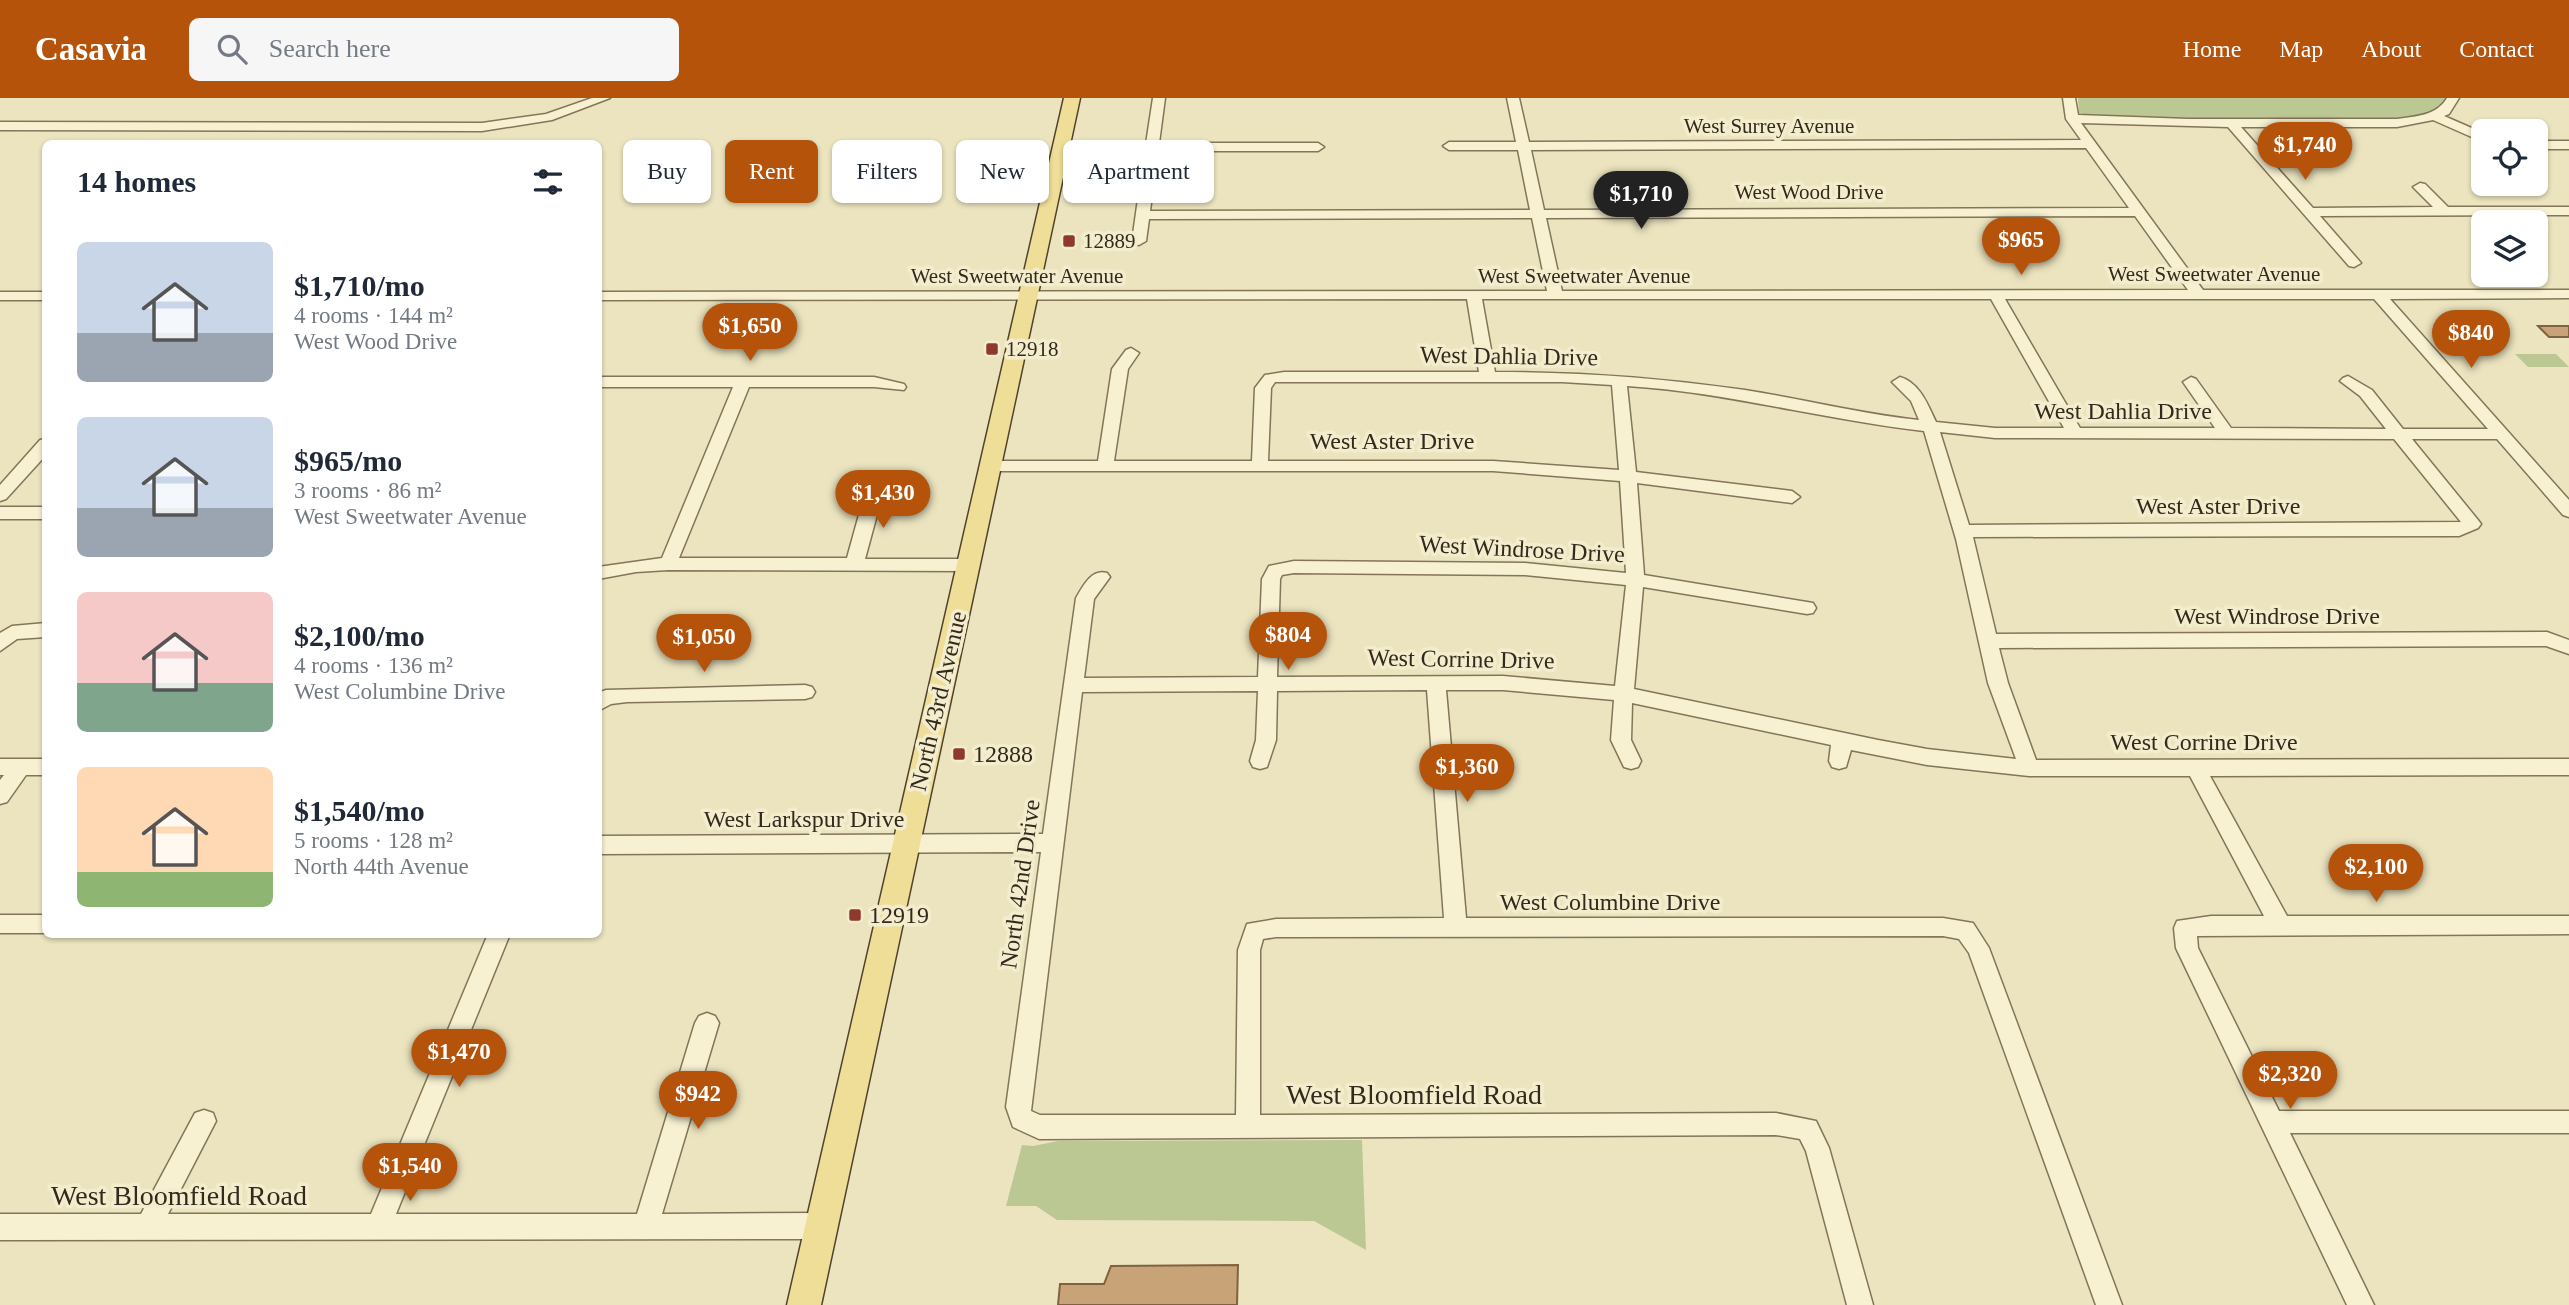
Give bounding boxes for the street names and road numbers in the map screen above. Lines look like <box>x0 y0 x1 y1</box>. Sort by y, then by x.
street label: West Surrey Avenue <box>1684 114 1854 138</box>
street label: West Wood Drive <box>1734 180 1884 204</box>
street label: West Sweetwater Avenue <box>2108 262 2320 286</box>
street label: West Sweetwater Avenue <box>911 264 1123 288</box>
street label: West Sweetwater Avenue <box>1478 264 1690 288</box>
street label: West Dahlia Drive <box>1420 341 1598 371</box>
street label: West Dahlia Drive <box>2034 398 2212 424</box>
street label: West Aster Drive <box>1310 428 1474 454</box>
street label: West Aster Drive <box>2136 493 2300 519</box>
street label: West Windrose Drive <box>1418 531 1626 567</box>
street label: West Windrose Drive <box>2174 603 2380 629</box>
street label: North 43rd Avenue <box>905 609 971 793</box>
street label: West Corrine Drive <box>1367 644 1555 674</box>
street label: West Corrine Drive <box>2110 729 2298 755</box>
street label: North 42nd Drive <box>995 798 1045 970</box>
street label: West Larkspur Drive <box>704 806 904 832</box>
street label: West Columbine Drive <box>1500 889 1720 915</box>
street label: West Bloomfield Road <box>1286 1079 1542 1110</box>
street label: West Bloomfield Road <box>51 1180 307 1211</box>

